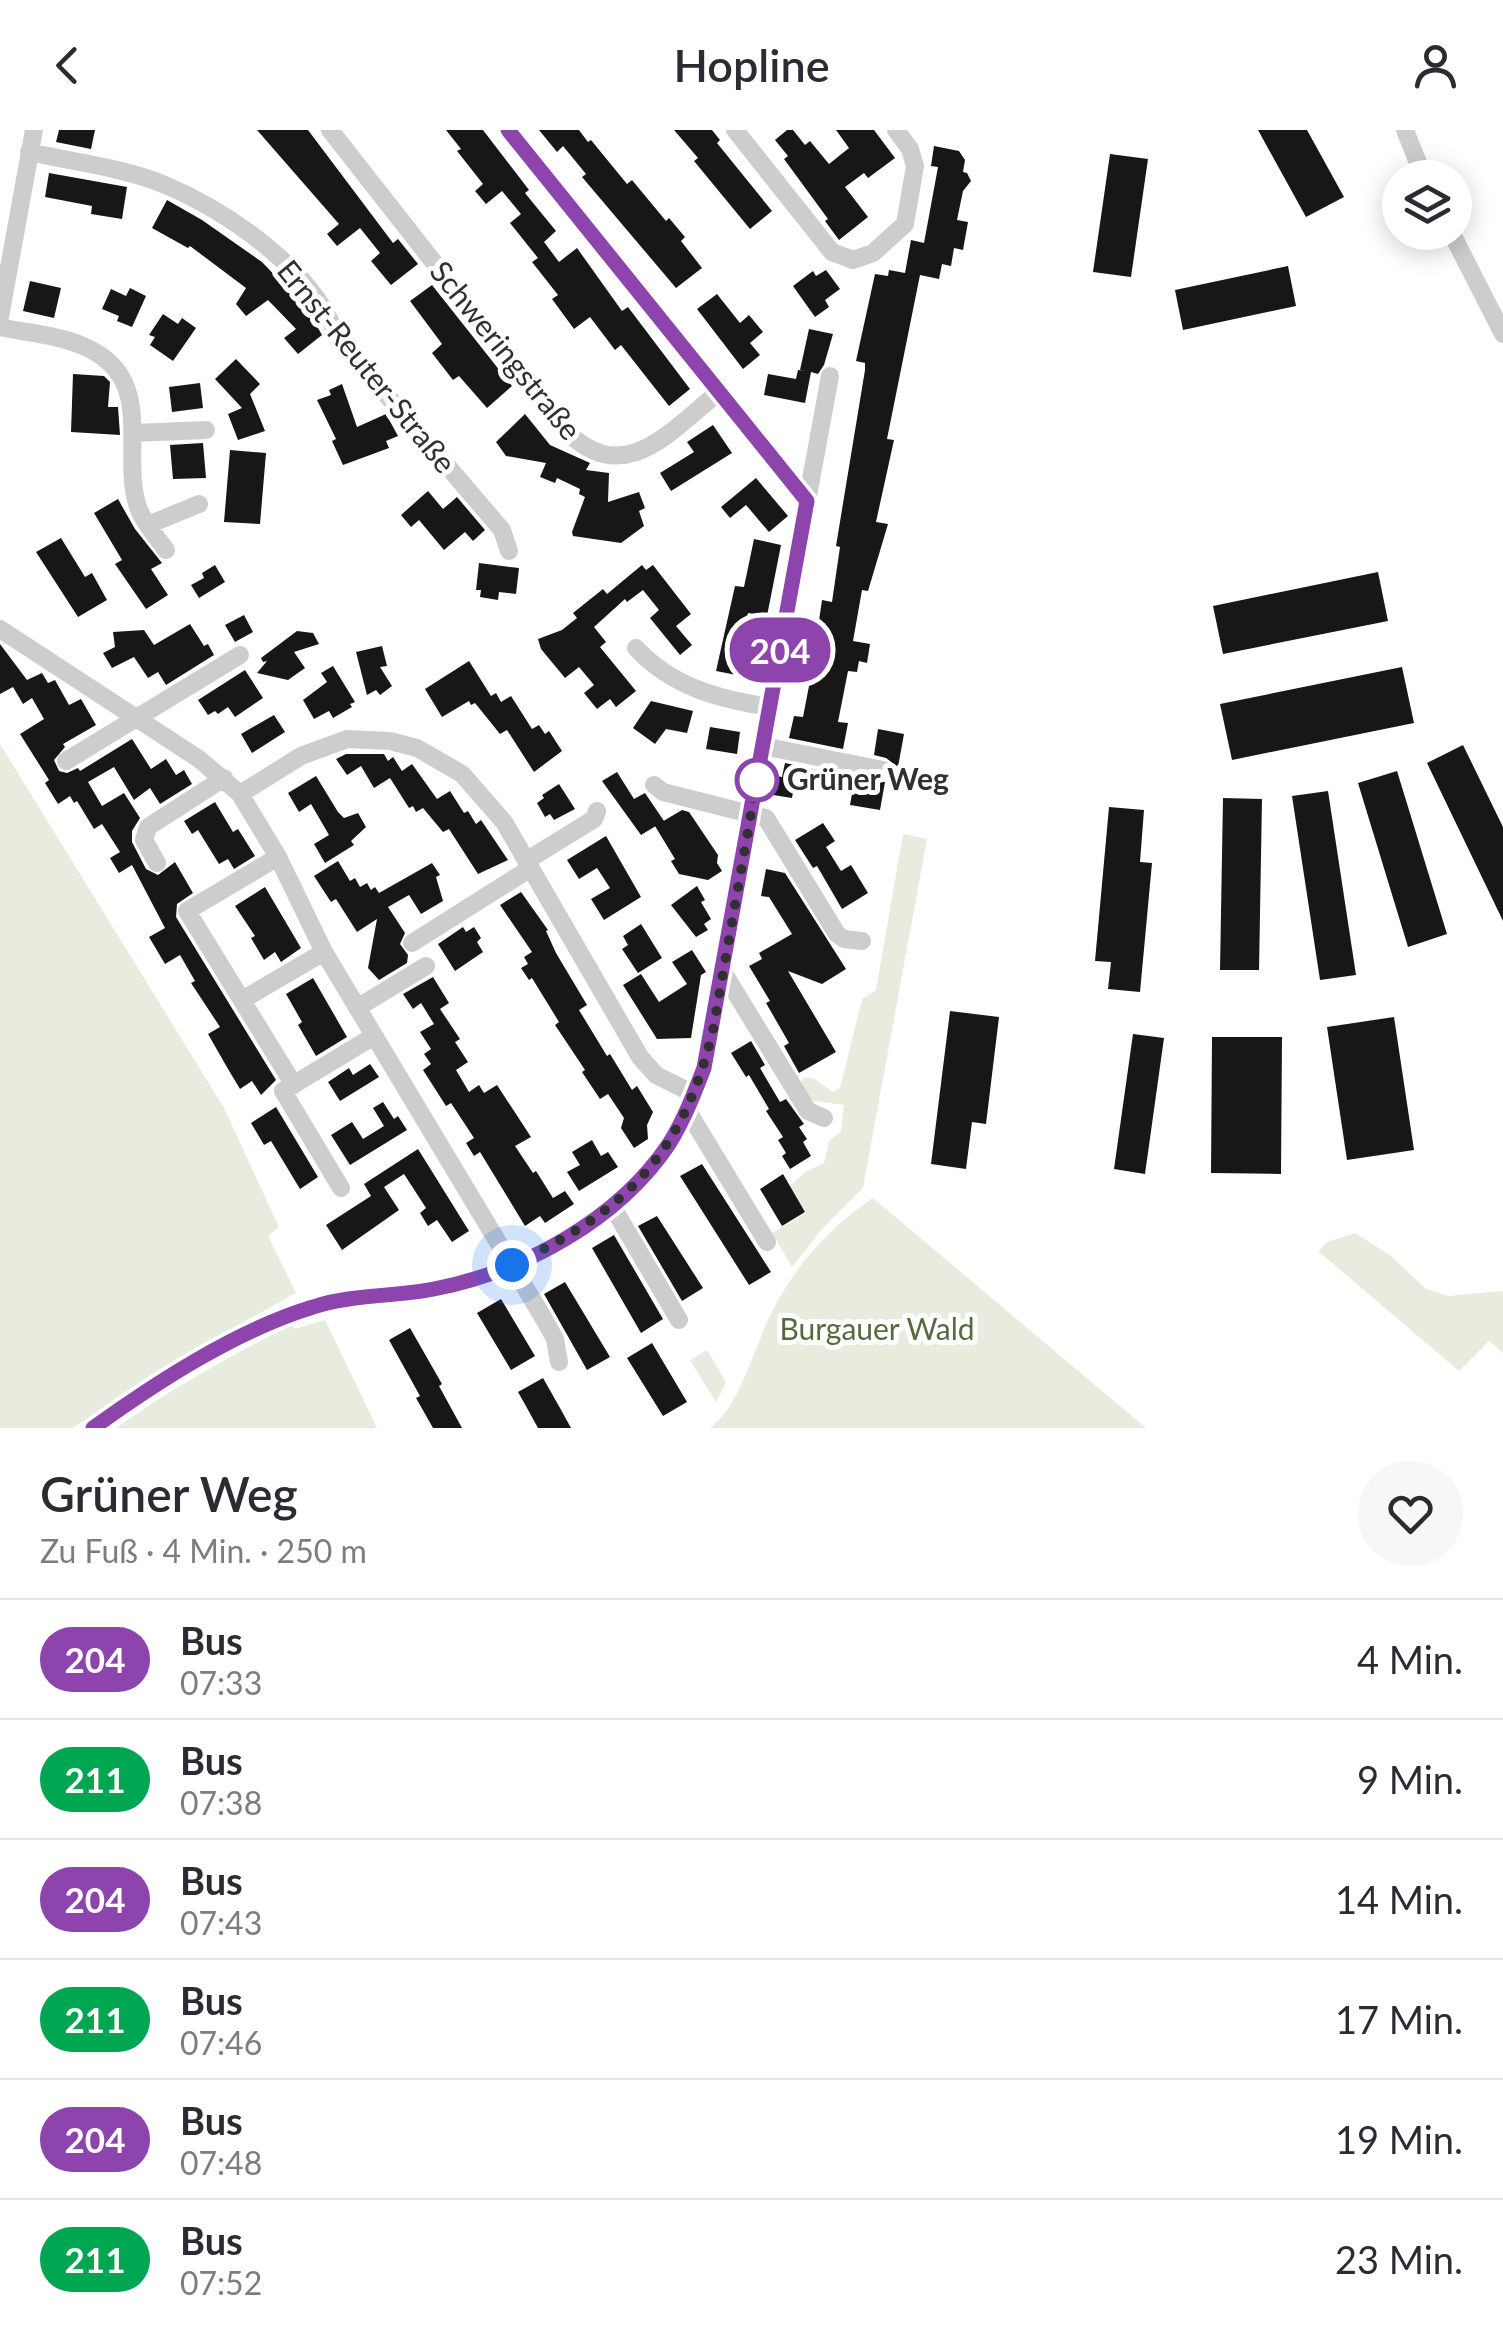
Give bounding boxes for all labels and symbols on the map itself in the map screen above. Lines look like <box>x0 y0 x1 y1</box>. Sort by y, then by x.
street label: Ernst-Reuter-Straße <box>271 252 464 479</box>
street label: Schweringstraße <box>424 253 590 446</box>
line badge: 204 <box>722 618 838 682</box>
marker: Grüner Weg <box>736 759 778 801</box>
place label: Grüner Weg <box>787 760 949 796</box>
your location <box>487 1240 537 1290</box>
park label: Burgauer Wald <box>779 1310 975 1346</box>

